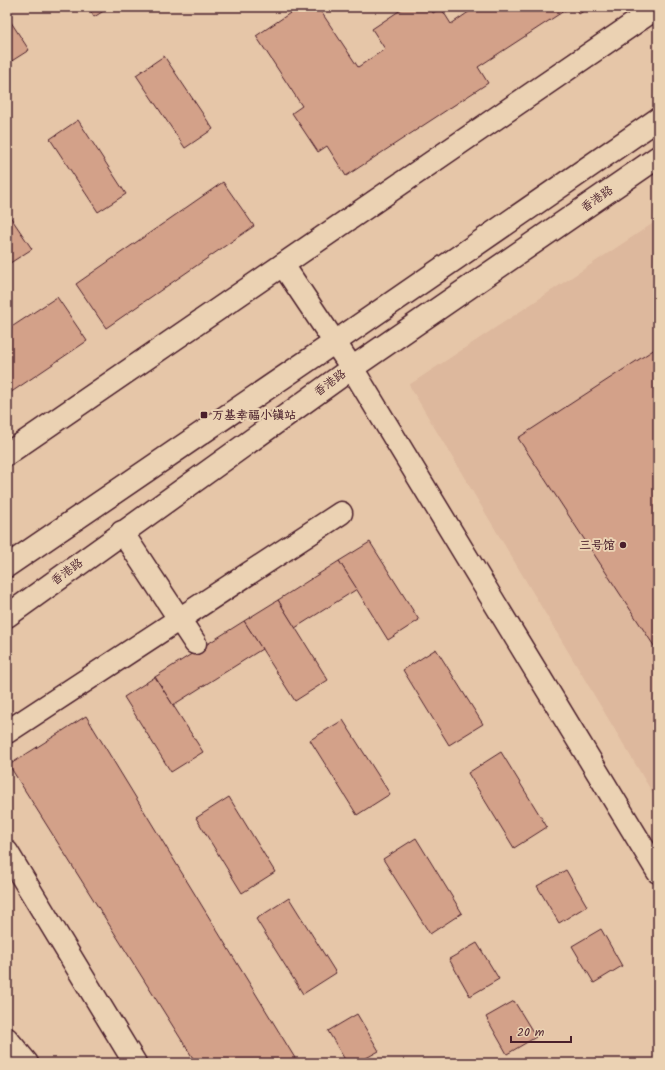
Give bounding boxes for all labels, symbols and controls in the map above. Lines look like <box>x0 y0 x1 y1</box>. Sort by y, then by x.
street label: 香港路 <box>577 181 617 217</box>
street label: 香港路 <box>310 365 350 401</box>
place label: 万基幸福小镇站 <box>212 406 296 425</box>
marker: 万基幸福小镇站 <box>199 410 209 420</box>
place label: 三号馆 <box>579 536 615 555</box>
marker: 三号馆 <box>618 540 628 550</box>
street label: 香港路 <box>47 554 87 590</box>
scale bar <box>511 1018 571 1044</box>
text: 20 m <box>517 1023 545 1042</box>

